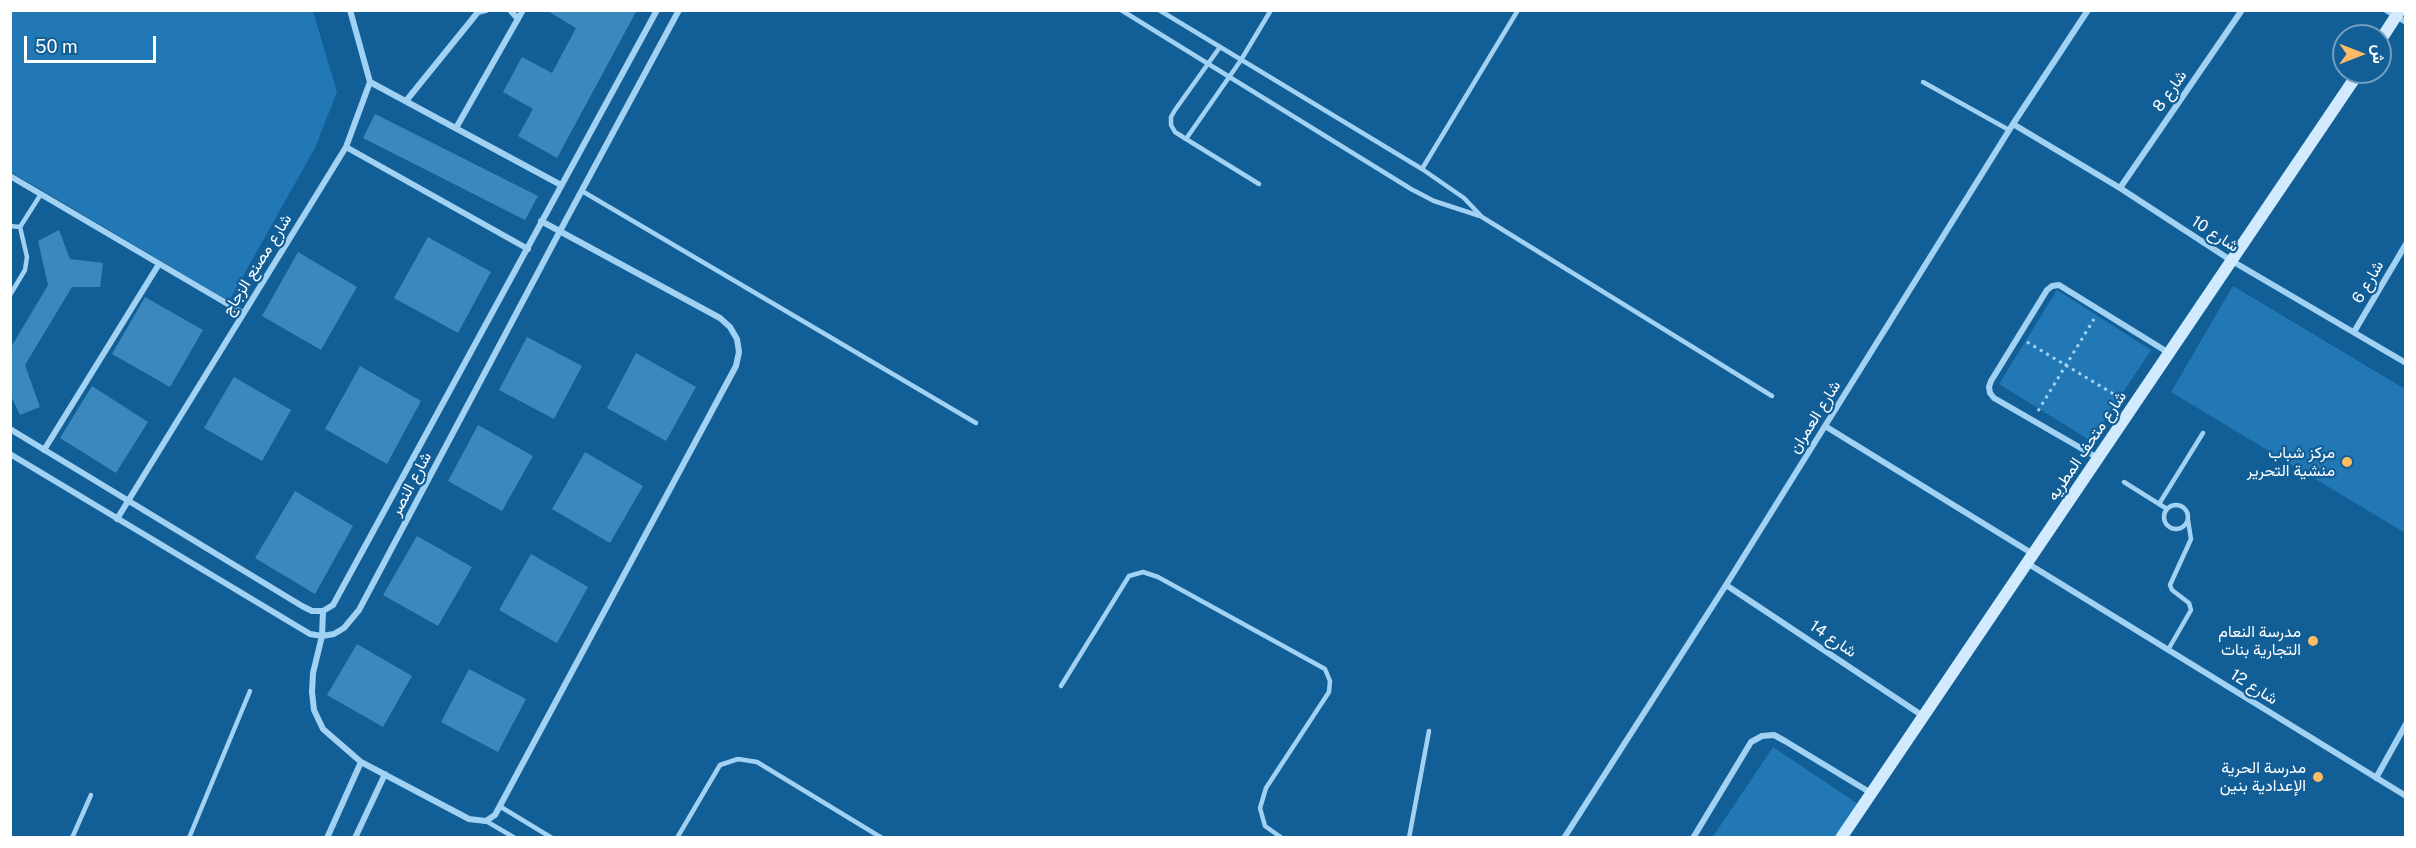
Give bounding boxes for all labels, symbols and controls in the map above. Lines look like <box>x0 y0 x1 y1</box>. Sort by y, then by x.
scale bar <box>27 24 159 62</box>
north arrow <box>2332 24 2392 84</box>
text: 50 m <box>35 36 78 57</box>
text: ش <box>2369 44 2388 64</box>
street label: شارع 8 <box>2149 66 2191 116</box>
street label: شارع مصنع الزجاج <box>218 211 296 319</box>
street label: شارع 10 <box>2188 212 2242 256</box>
street label: شارع 6 <box>2348 257 2388 307</box>
street label: شارع العمران <box>1785 377 1845 457</box>
street label: شارع متحف المطريه <box>2043 388 2131 504</box>
place label: مركز شباب منشية التحرير <box>2247 443 2335 481</box>
street label: شارع النصر <box>386 449 436 519</box>
marker: مركز شباب منشية التحرير <box>2340 455 2354 469</box>
street label: شارع 14 <box>1806 616 1860 662</box>
place label: مدرسة النعام التجارية بنات <box>2218 622 2301 660</box>
marker: مدرسة النعام التجارية بنات <box>2306 634 2320 648</box>
street label: شارع 12 <box>2227 665 2281 709</box>
place label: مدرسة الحرية الإعدادية بنين <box>2220 758 2306 796</box>
marker: مدرسة الحرية الإعدادية بنين <box>2311 770 2325 784</box>

